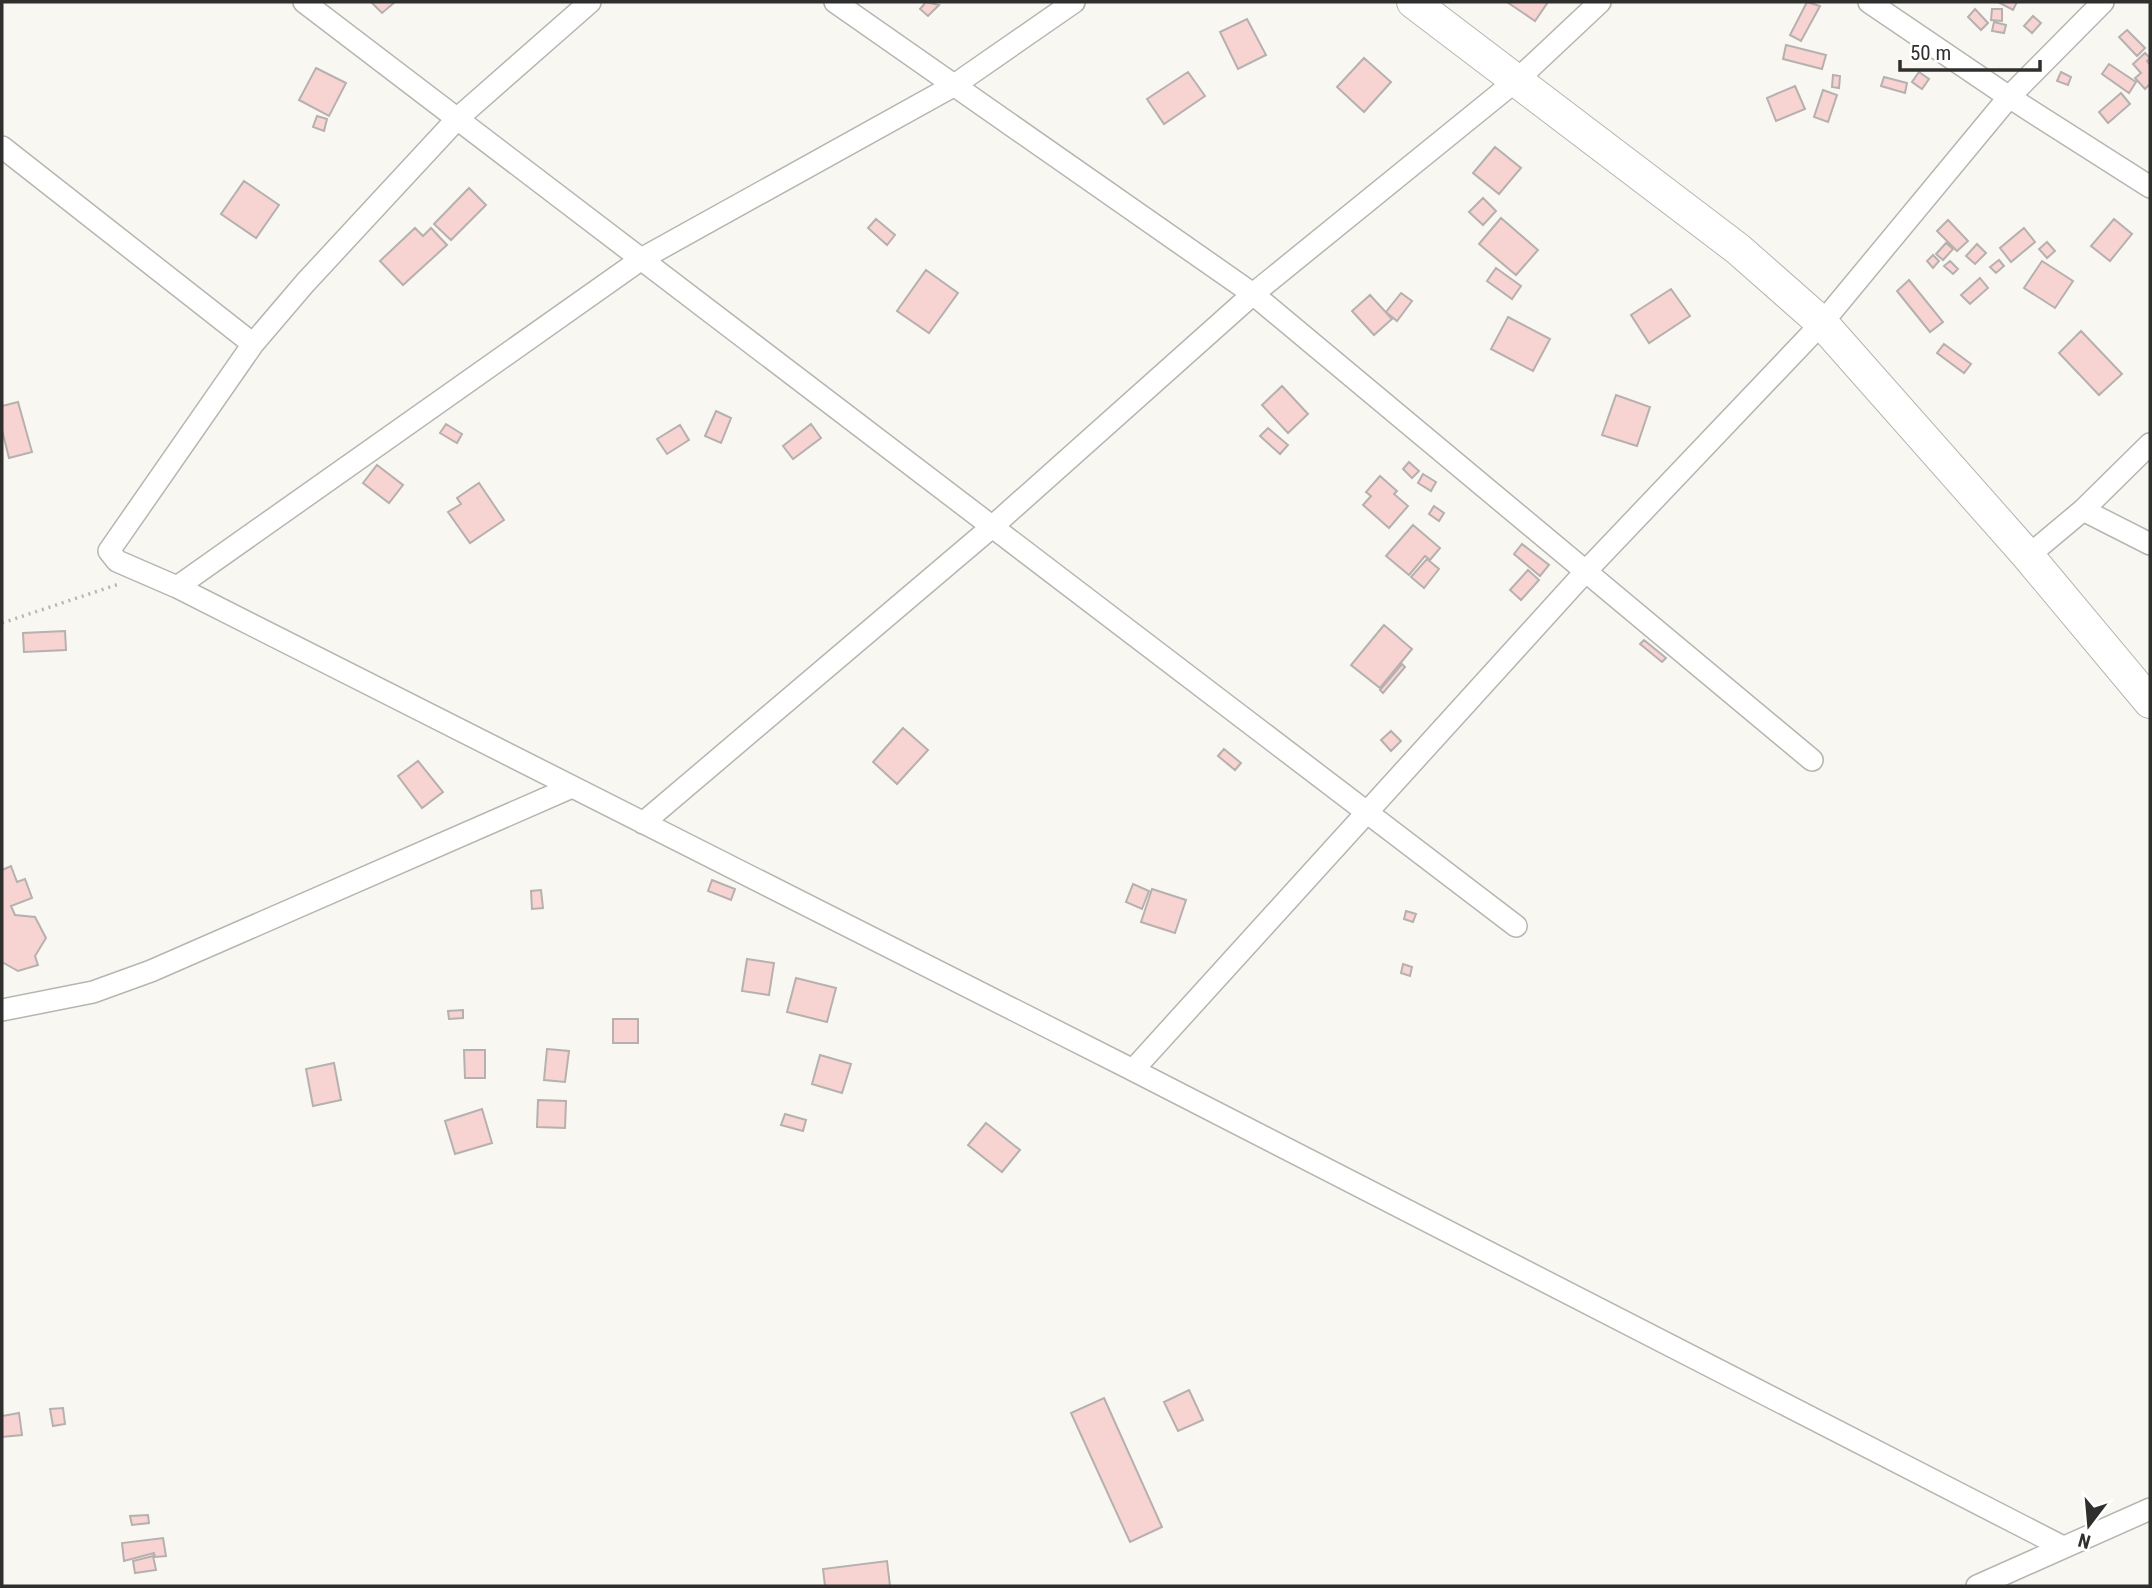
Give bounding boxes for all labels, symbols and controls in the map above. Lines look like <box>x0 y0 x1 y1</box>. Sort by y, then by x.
scale bar <box>1900 28 2040 72</box>
text: 50 m <box>1910 41 1951 65</box>
north arrow <box>2054 1490 2124 1560</box>
text: N <box>2076 1528 2093 1554</box>

